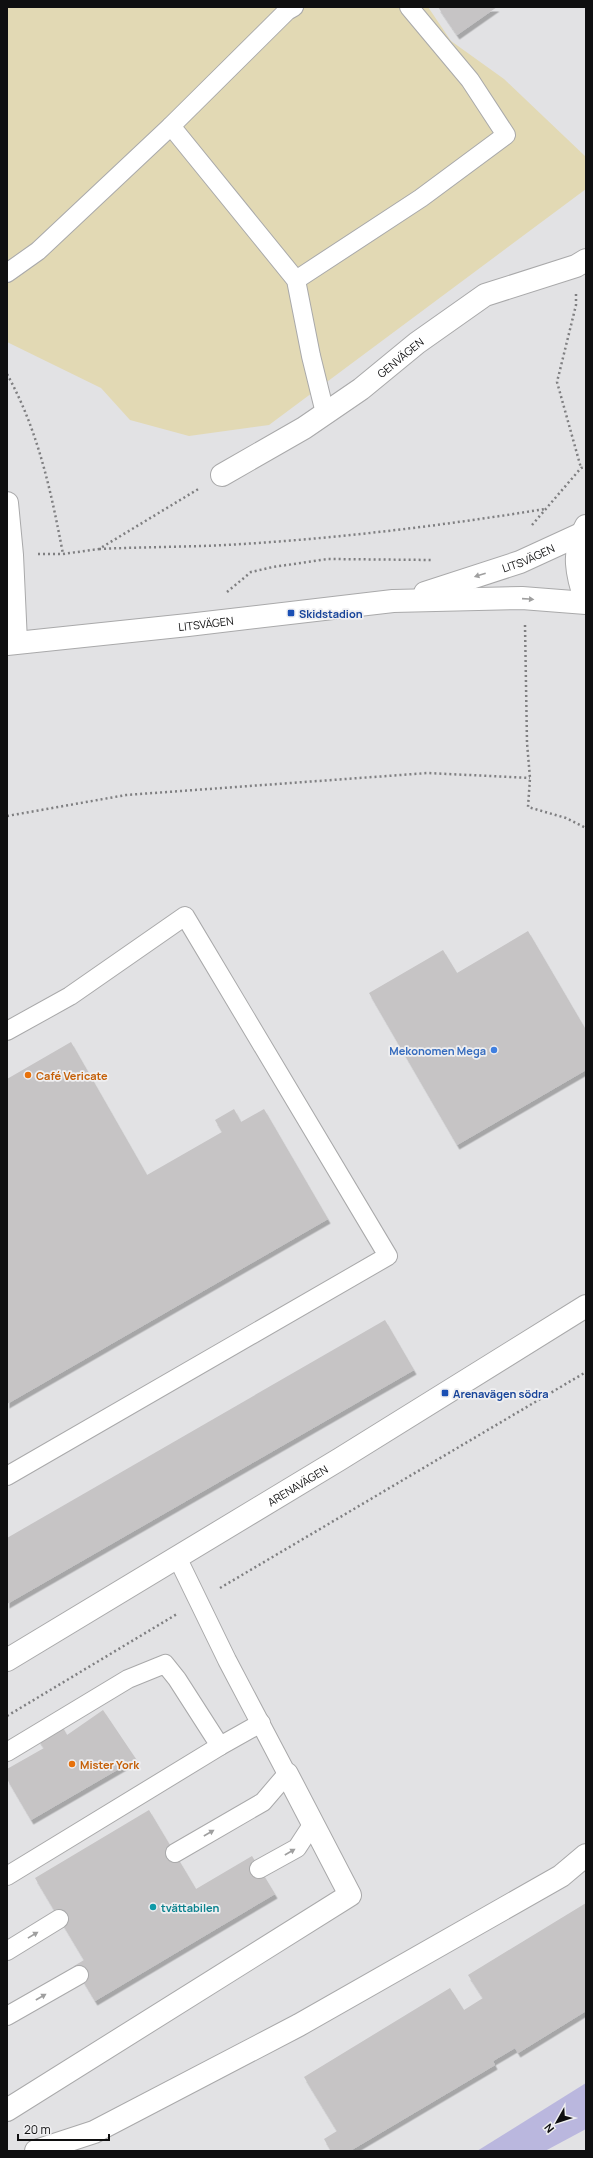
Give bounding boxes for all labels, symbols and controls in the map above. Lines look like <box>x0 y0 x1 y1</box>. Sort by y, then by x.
street label: GENVÄGEN <box>374 334 426 380</box>
street label: LITSVÄGEN <box>500 540 557 575</box>
one-way arrow <box>474 572 486 578</box>
one-way arrow <box>522 595 534 602</box>
place label: Skidstadion <box>299 606 363 621</box>
marker: Skidstadion <box>286 608 296 618</box>
street label: LITSVÄGEN <box>178 612 234 633</box>
place label: Mekonomen Mega <box>389 1043 486 1058</box>
marker: Mekonomen Mega <box>489 1045 499 1055</box>
place label: Café Vericate <box>36 1068 108 1083</box>
marker: Café Vericate <box>23 1070 33 1080</box>
place label: Arenavägen södra <box>453 1386 549 1401</box>
marker: Arenavägen södra <box>440 1388 450 1398</box>
street label: ARENAVÄGEN <box>264 1461 330 1509</box>
place label: Mister York <box>80 1757 140 1772</box>
marker: Mister York <box>67 1759 77 1769</box>
one-way arrow <box>203 1830 215 1837</box>
one-way arrow <box>284 1848 296 1855</box>
place label: tvättabilen <box>161 1900 219 1915</box>
marker: tvättabilen <box>148 1902 158 1912</box>
one-way arrow <box>27 1932 39 1939</box>
one-way arrow <box>35 1993 47 2000</box>
north arrow <box>537 2102 577 2142</box>
scale bar <box>18 2116 109 2142</box>
text: 20 m <box>24 2121 51 2138</box>
text: N <box>540 2121 557 2136</box>

